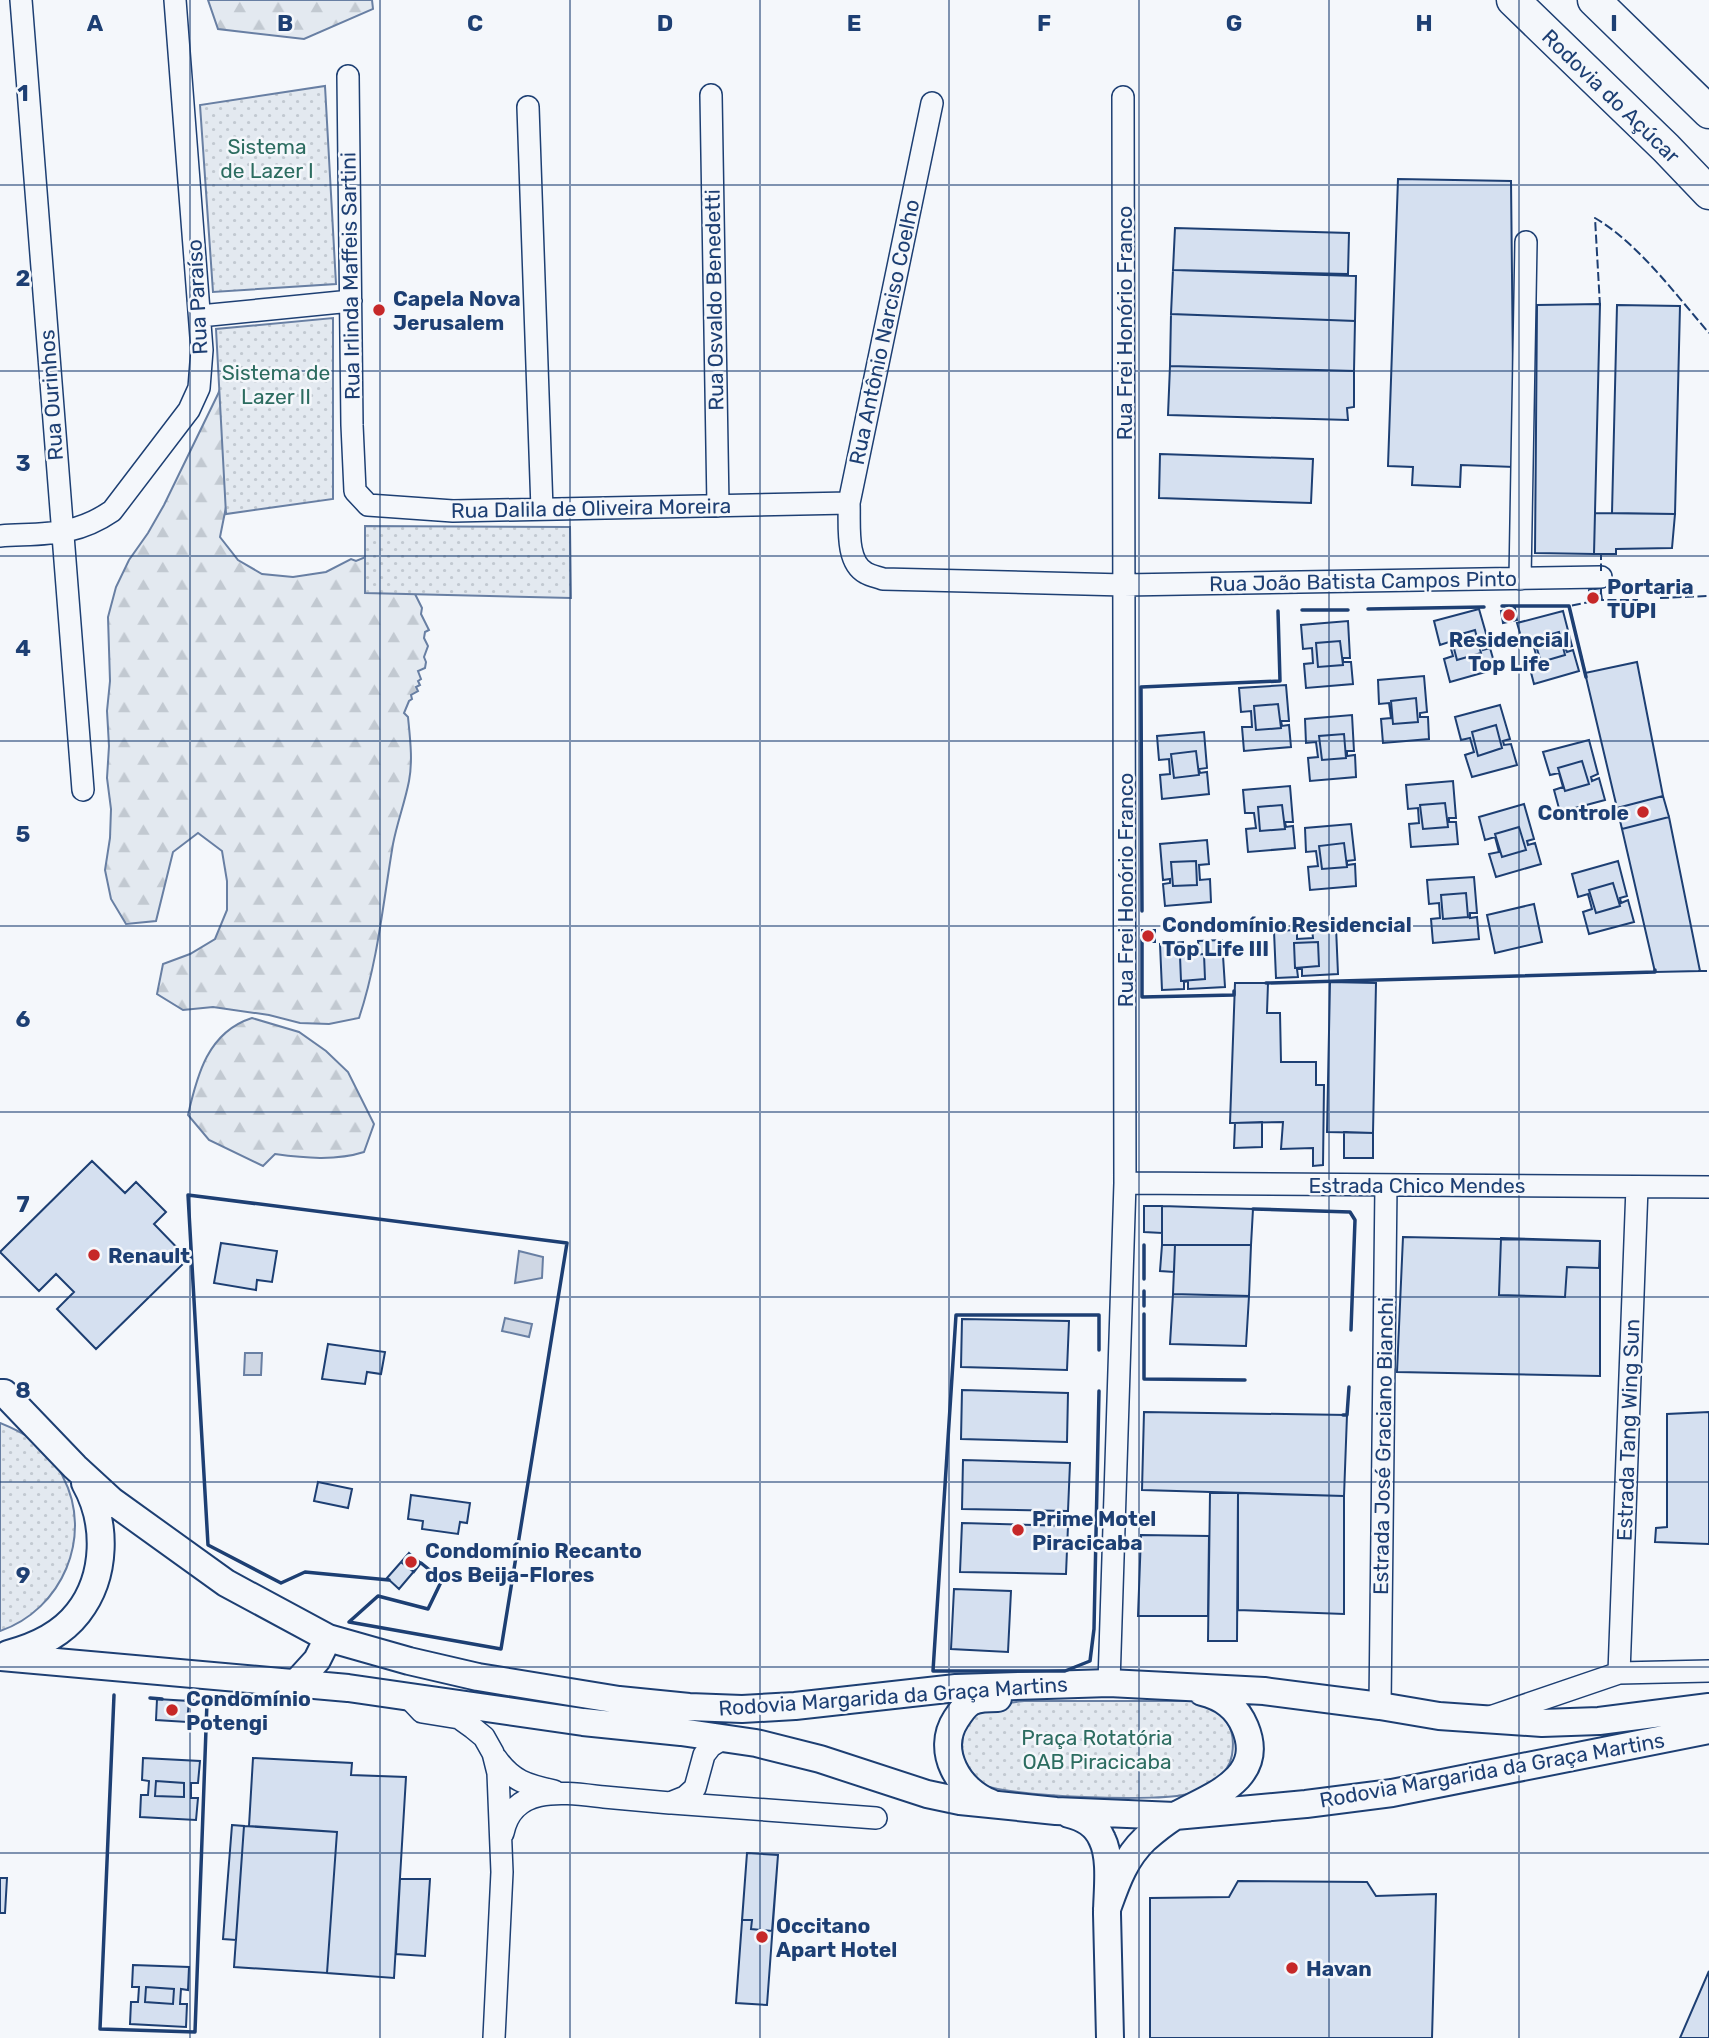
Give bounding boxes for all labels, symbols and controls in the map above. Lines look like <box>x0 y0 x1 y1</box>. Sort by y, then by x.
text: A <box>87 9 104 37</box>
text: B <box>277 9 293 37</box>
text: C <box>467 9 483 37</box>
text: D <box>657 9 673 37</box>
text: E <box>847 9 861 37</box>
text: F <box>1037 9 1051 37</box>
text: G <box>1226 9 1242 37</box>
text: H <box>1415 9 1433 37</box>
text: I <box>1610 9 1618 37</box>
street label: Rodovia do Açúcar <box>1537 24 1685 168</box>
text: 1 <box>17 79 29 107</box>
park label: Sistema de Lazer I <box>220 134 314 183</box>
street label: Rua Irlinda Maffeis Sartini <box>335 152 365 400</box>
street label: Rua Osvaldo Benedetti <box>700 189 728 411</box>
street label: Rua Antônio Narciso Coelho <box>844 197 924 467</box>
street label: Rua Frei Honório Franco <box>1112 206 1137 440</box>
street label: Rua Paraíso <box>182 239 212 355</box>
text: 2 <box>16 264 30 292</box>
place label: Capela Nova Jerusalem <box>393 286 521 335</box>
marker: Capela Nova Jerusalem <box>371 302 387 318</box>
street label: Rua Ourinhos <box>34 329 68 461</box>
park label: Sistema de Lazer II <box>222 360 330 409</box>
text: 3 <box>15 449 31 477</box>
street label: Rua Dalila de Oliveira Moreira <box>451 493 731 523</box>
street label: Rua João Batista Campos Pinto <box>1209 566 1517 596</box>
place label: Portaria TUPI <box>1607 574 1694 623</box>
marker: Portaria TUPI <box>1585 590 1601 606</box>
marker: Residencial Top Life <box>1501 607 1517 623</box>
place label: Residencial Top Life <box>1449 627 1569 676</box>
text: 4 <box>15 634 31 662</box>
street label: Rua Frei Honório Franco <box>1113 773 1138 1007</box>
place label: Controle <box>1537 800 1629 825</box>
marker: Controle <box>1635 804 1651 820</box>
text: 5 <box>16 820 31 848</box>
place label: Condomínio Residencial Top Life III <box>1162 912 1412 961</box>
marker: Condomínio Residencial Top Life III <box>1140 928 1156 944</box>
text: 6 <box>16 1005 31 1033</box>
street label: Estrada Chico Mendes <box>1308 1173 1526 1198</box>
text: 7 <box>16 1190 30 1218</box>
place label: Renault <box>108 1243 190 1268</box>
marker: Renault <box>86 1247 102 1263</box>
street label: Estrada José Graciano Bianchi <box>1368 1297 1398 1595</box>
street label: Estrada Tang Wing Sun <box>1612 1318 1644 1542</box>
text: 8 <box>15 1376 31 1404</box>
place label: Prime Motel Piracicaba <box>1032 1506 1156 1555</box>
marker: Prime Motel Piracicaba <box>1010 1522 1026 1538</box>
place label: Condomínio Recanto dos Beija-Flores <box>425 1538 642 1587</box>
marker: Condomínio Recanto dos Beija-Flores <box>403 1554 419 1570</box>
text: 9 <box>16 1561 30 1589</box>
street label: Rodovia Margarida da Graça Martins <box>718 1671 1068 1721</box>
place label: Condomínio Potengi <box>186 1686 311 1735</box>
marker: Condomínio Potengi <box>164 1702 180 1718</box>
park label: Praça Rotatória OAB Piracicaba <box>1021 1725 1173 1774</box>
street label: Rodovia Margarida da Graça Martins <box>1317 1727 1667 1813</box>
place label: Occitano Apart Hotel <box>776 1913 897 1962</box>
marker: Occitano Apart Hotel <box>754 1929 770 1945</box>
place label: Havan <box>1306 1956 1372 1981</box>
marker: Havan <box>1284 1960 1300 1976</box>

